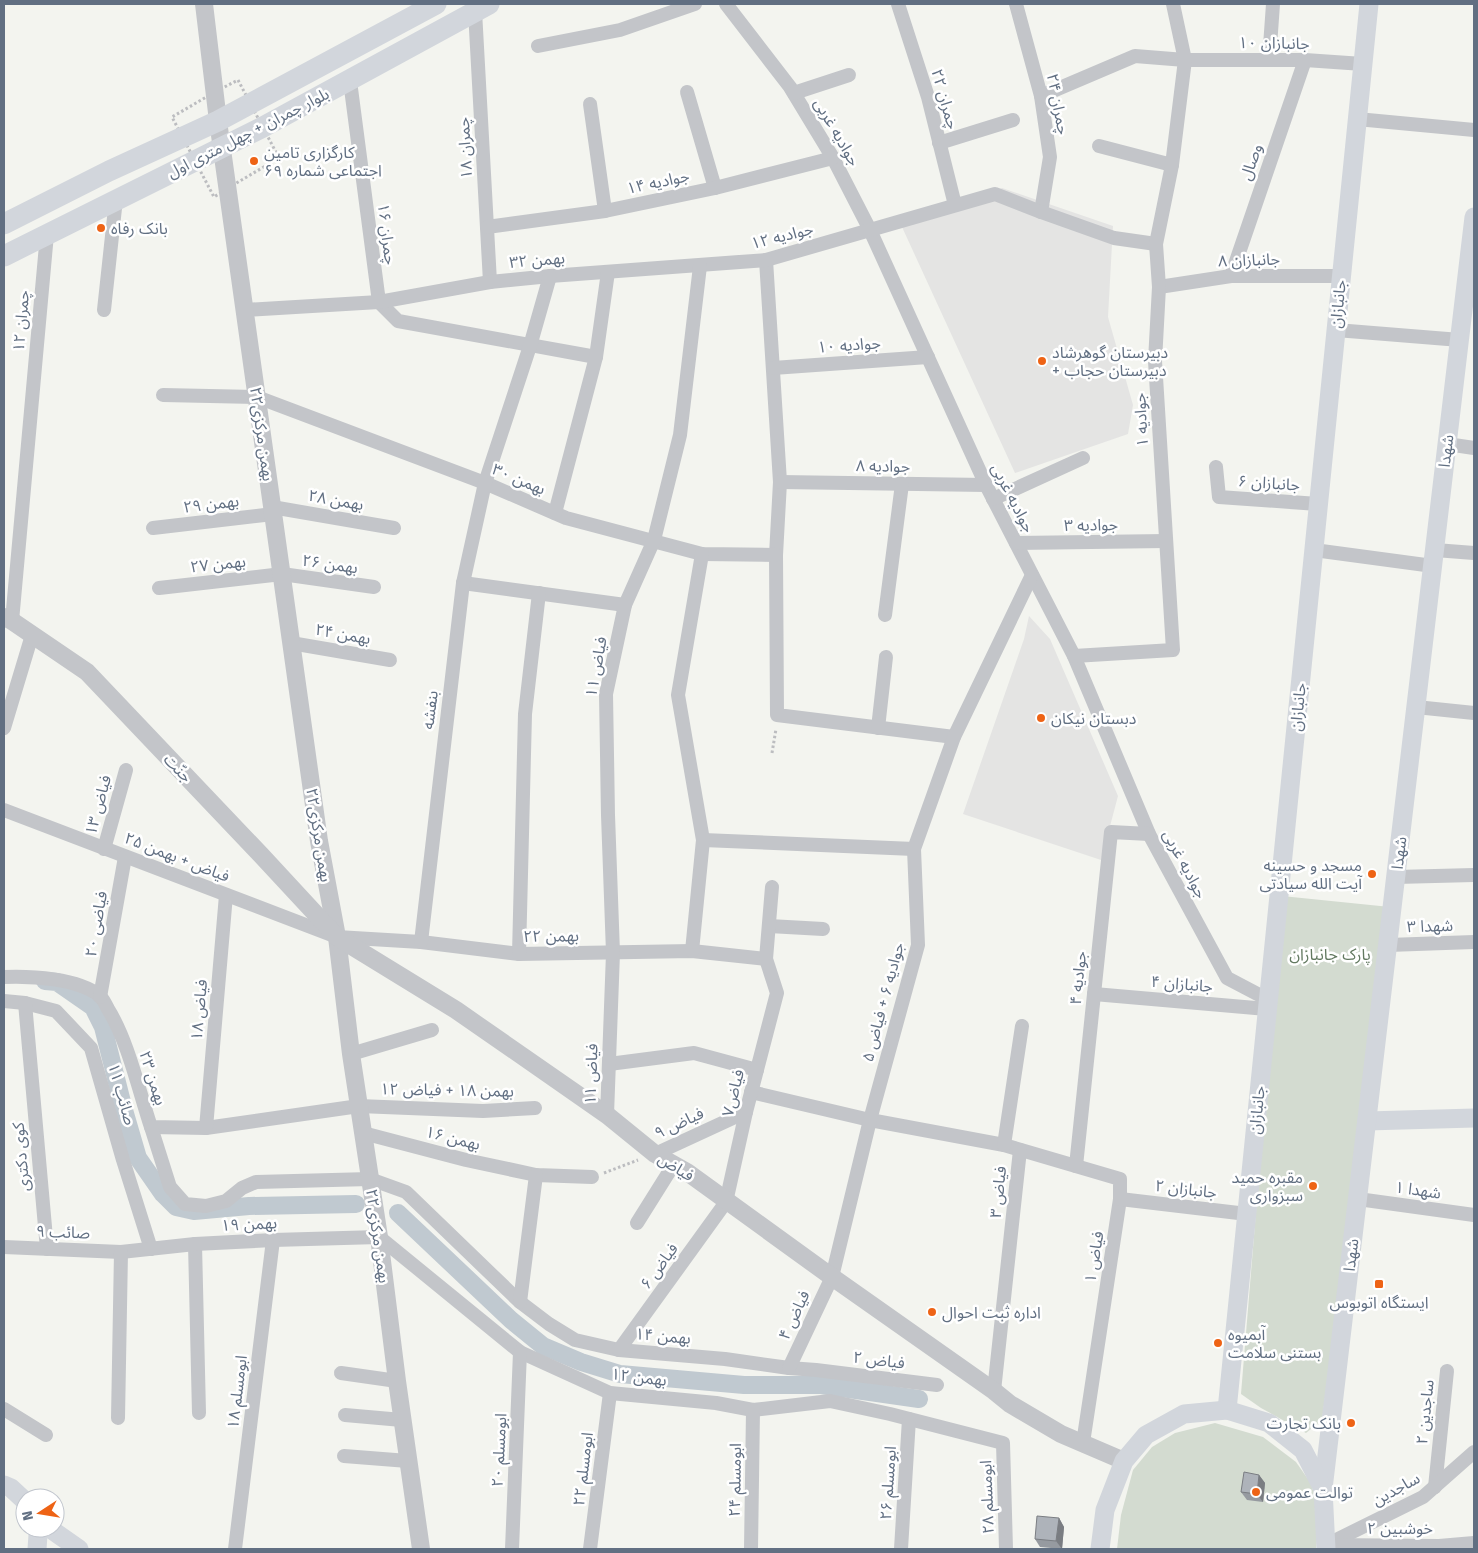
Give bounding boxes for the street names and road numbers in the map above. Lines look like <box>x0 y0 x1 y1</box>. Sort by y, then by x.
street label: جانبازان ۱۰ <box>1238 33 1310 53</box>
street label: چمران ۲۲ <box>926 67 963 132</box>
street label: چمران ۲۴ <box>1042 72 1073 136</box>
street label: بلوار چمران + چهل متری اول <box>164 84 333 183</box>
street label: جوادیه غربی <box>810 95 864 169</box>
street label: چمران ۱۸ <box>454 117 477 179</box>
street label: وصال <box>1236 141 1267 183</box>
street label: جوادیه ۱۴ <box>625 166 691 198</box>
street label: چمران ۱۶ <box>373 202 400 266</box>
street label: جوادیه ۱۲ <box>749 219 815 253</box>
street label: بهمن ۳۲ <box>508 248 566 272</box>
street label: جانبازان ۸ <box>1218 249 1280 271</box>
street label: جانبازان <box>1326 279 1350 329</box>
street label: چمران ۱۲ <box>9 289 34 353</box>
street label: جوادیه ۱۰ <box>817 333 881 357</box>
street label: ۲۲بهمن مرکزی <box>246 386 278 482</box>
street label: جوادیه ۱ <box>1130 392 1152 448</box>
street label: شهدا <box>1435 433 1457 469</box>
street label: جوادیه ۸ <box>856 456 910 476</box>
street label: بهمن ۳۰ <box>490 459 548 499</box>
street label: جوادیه غربی <box>987 460 1039 536</box>
street label: جانبازان ۶ <box>1237 471 1301 495</box>
street label: بهمن ۲۸ <box>307 486 365 514</box>
street label: بهمن ۲۹ <box>182 491 240 517</box>
street label: جوادیه ۳ <box>1064 515 1118 535</box>
street label: بهمن ۲۶ <box>301 551 359 577</box>
street label: بهمن ۲۷ <box>189 552 247 576</box>
street label: بهمن ۲۴ <box>314 620 372 648</box>
street label: فیاض ۱۱ <box>581 635 611 699</box>
street label: جانبازان <box>1286 682 1310 732</box>
street label: بنفشه <box>418 689 442 731</box>
street label: جنّت <box>160 750 196 786</box>
street label: فیاض ۱۳ <box>81 773 115 837</box>
street label: ۲۲بهمن مرکزی <box>302 787 336 883</box>
street label: جوادیه غربی <box>1159 826 1211 902</box>
street label: فیاض + بهمن ۲۵ <box>122 828 232 886</box>
street label: شهدا <box>1388 835 1410 871</box>
street label: فیاضی ۲۰ <box>81 890 111 958</box>
street label: شهدا ۳ <box>1406 916 1454 936</box>
street label: بهمن ۲۲ <box>523 926 579 946</box>
street label: جوادیه ۶ + فیاض ۵ <box>858 940 908 1064</box>
street label: جوادیه ۴ <box>1066 950 1090 1006</box>
street label: جانبازان ۴ <box>1150 972 1214 996</box>
street label: فیاض ۱۸ <box>187 979 211 1041</box>
street label: فیاض ۱۱ <box>580 1043 602 1105</box>
street label: بهمن ۲۳ <box>135 1048 171 1108</box>
street label: صائب ۱۱ <box>104 1061 140 1127</box>
street label: فیاض۷ <box>718 1067 748 1119</box>
street label: بهمن ۱۸ + فیاض ۱۲ <box>380 1079 514 1101</box>
street label: جانبازان <box>1245 1085 1269 1135</box>
street label: فیاض ۹ <box>651 1103 707 1143</box>
street label: کوی دکتری <box>8 1121 33 1192</box>
street label: بهمن ۱۶ <box>424 1122 482 1154</box>
street label: فیاض <box>655 1149 697 1185</box>
street label: فیاض ۳ <box>986 1165 1010 1219</box>
street label: جانبازان ۲ <box>1154 1176 1218 1202</box>
street label: شهدا ۱ <box>1394 1177 1442 1203</box>
street label: ۲۲بهمن مرکزی <box>362 1188 394 1284</box>
street label: بهمن ۱۹ <box>221 1213 277 1235</box>
street label: صائب ۹ <box>36 1222 90 1242</box>
street label: فیاض ۱ <box>1081 1230 1107 1284</box>
street label: شهدا <box>1340 1237 1362 1273</box>
street label: فیاض ۶ <box>636 1239 682 1293</box>
street label: فیاض ۴ <box>774 1287 814 1343</box>
street label: بهمن ۱۴ <box>634 1324 692 1348</box>
street label: فیاض ۲ <box>852 1347 906 1373</box>
street label: ابومسلم ۱۸ <box>223 1354 254 1430</box>
street label: بهمن ۱۲ <box>610 1364 668 1390</box>
street label: ساجدین ۲ <box>1412 1379 1438 1445</box>
street label: ابومسلم ۲۰ <box>488 1413 513 1488</box>
street label: ابومسلم ۲۲ <box>569 1431 600 1507</box>
street label: ابومسلم ۲۴ <box>725 1443 748 1517</box>
street label: ابومسلم ۲۶ <box>876 1445 903 1521</box>
street label: ابومسلم ۲۸ <box>976 1460 1001 1534</box>
street label: ساجدین <box>1369 1468 1423 1510</box>
street label: خوشبین ۲ <box>1367 1519 1433 1538</box>

